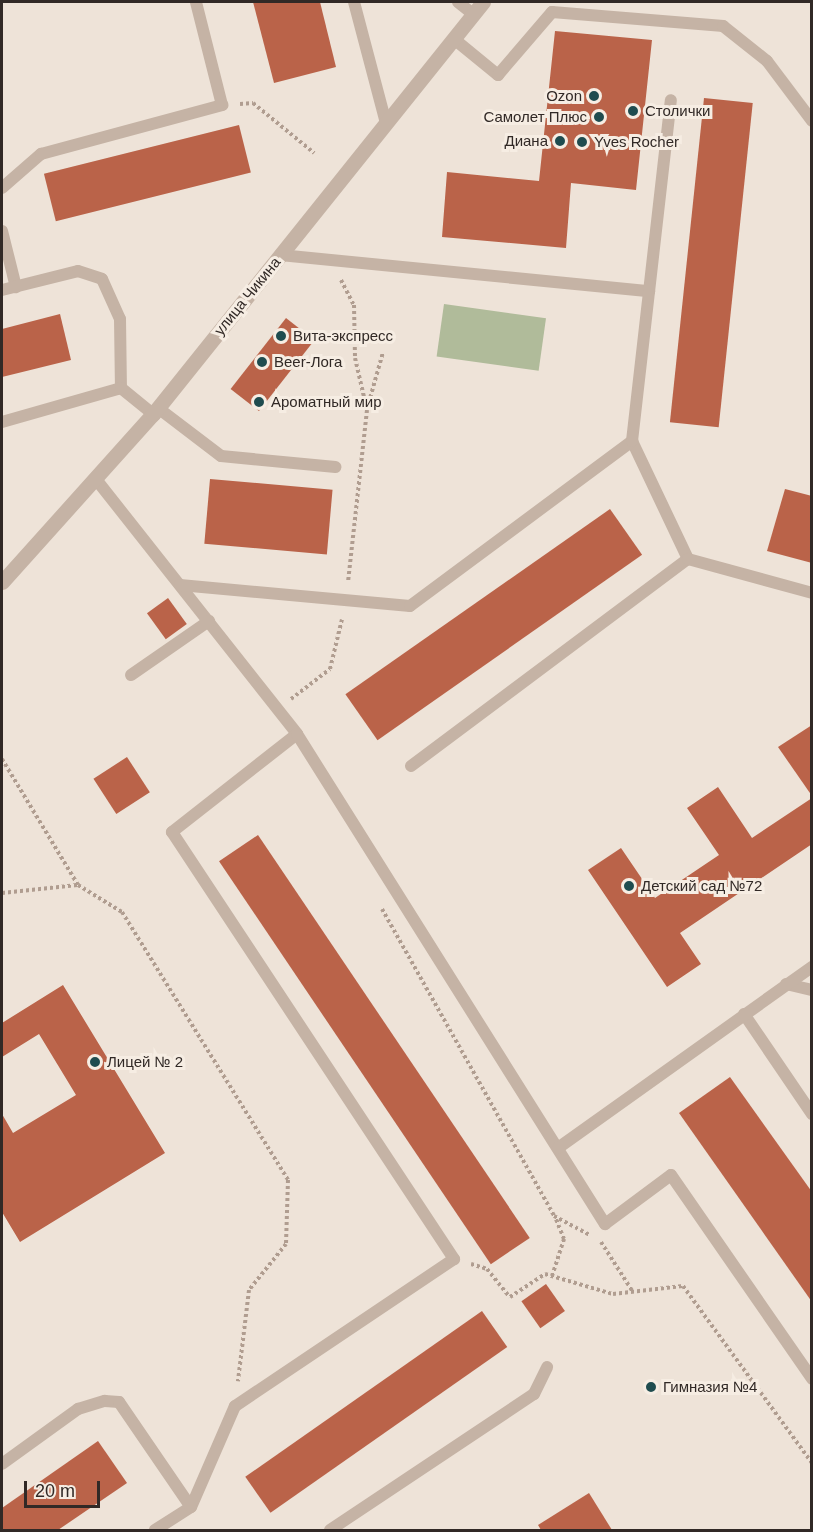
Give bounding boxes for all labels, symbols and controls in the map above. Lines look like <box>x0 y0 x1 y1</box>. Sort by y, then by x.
place label: Ozon <box>546 87 582 105</box>
marker: Ozon <box>587 89 601 103</box>
place label: Столички <box>645 102 710 120</box>
marker: Столички <box>626 104 640 118</box>
place label: Самолет Плюс <box>483 108 587 126</box>
marker: Самолет Плюс <box>592 110 606 124</box>
place label: Диана <box>504 132 548 150</box>
place label: Yves Rocher <box>594 133 679 151</box>
marker: Диана <box>553 134 567 148</box>
marker: Yves Rocher <box>575 135 589 149</box>
street label: улица Чикина <box>210 253 284 339</box>
place label: Вита-экспресс <box>293 327 393 345</box>
marker: Вита-экспресс <box>274 329 288 343</box>
place label: Beer-Лога <box>274 353 342 371</box>
marker: Beer-Лога <box>255 355 269 369</box>
place label: Ароматный мир <box>271 393 382 411</box>
marker: Ароматный мир <box>252 395 266 409</box>
place label: Детский сад №72 <box>641 877 762 895</box>
marker: Детский сад №72 <box>622 879 636 893</box>
place label: Лицей № 2 <box>107 1053 183 1071</box>
marker: Лицей № 2 <box>88 1055 102 1069</box>
place label: Гимназия №4 <box>663 1378 757 1396</box>
marker: Гимназия №4 <box>644 1380 658 1394</box>
scale bar <box>27 1469 104 1507</box>
text: 20 m <box>35 1481 75 1501</box>

